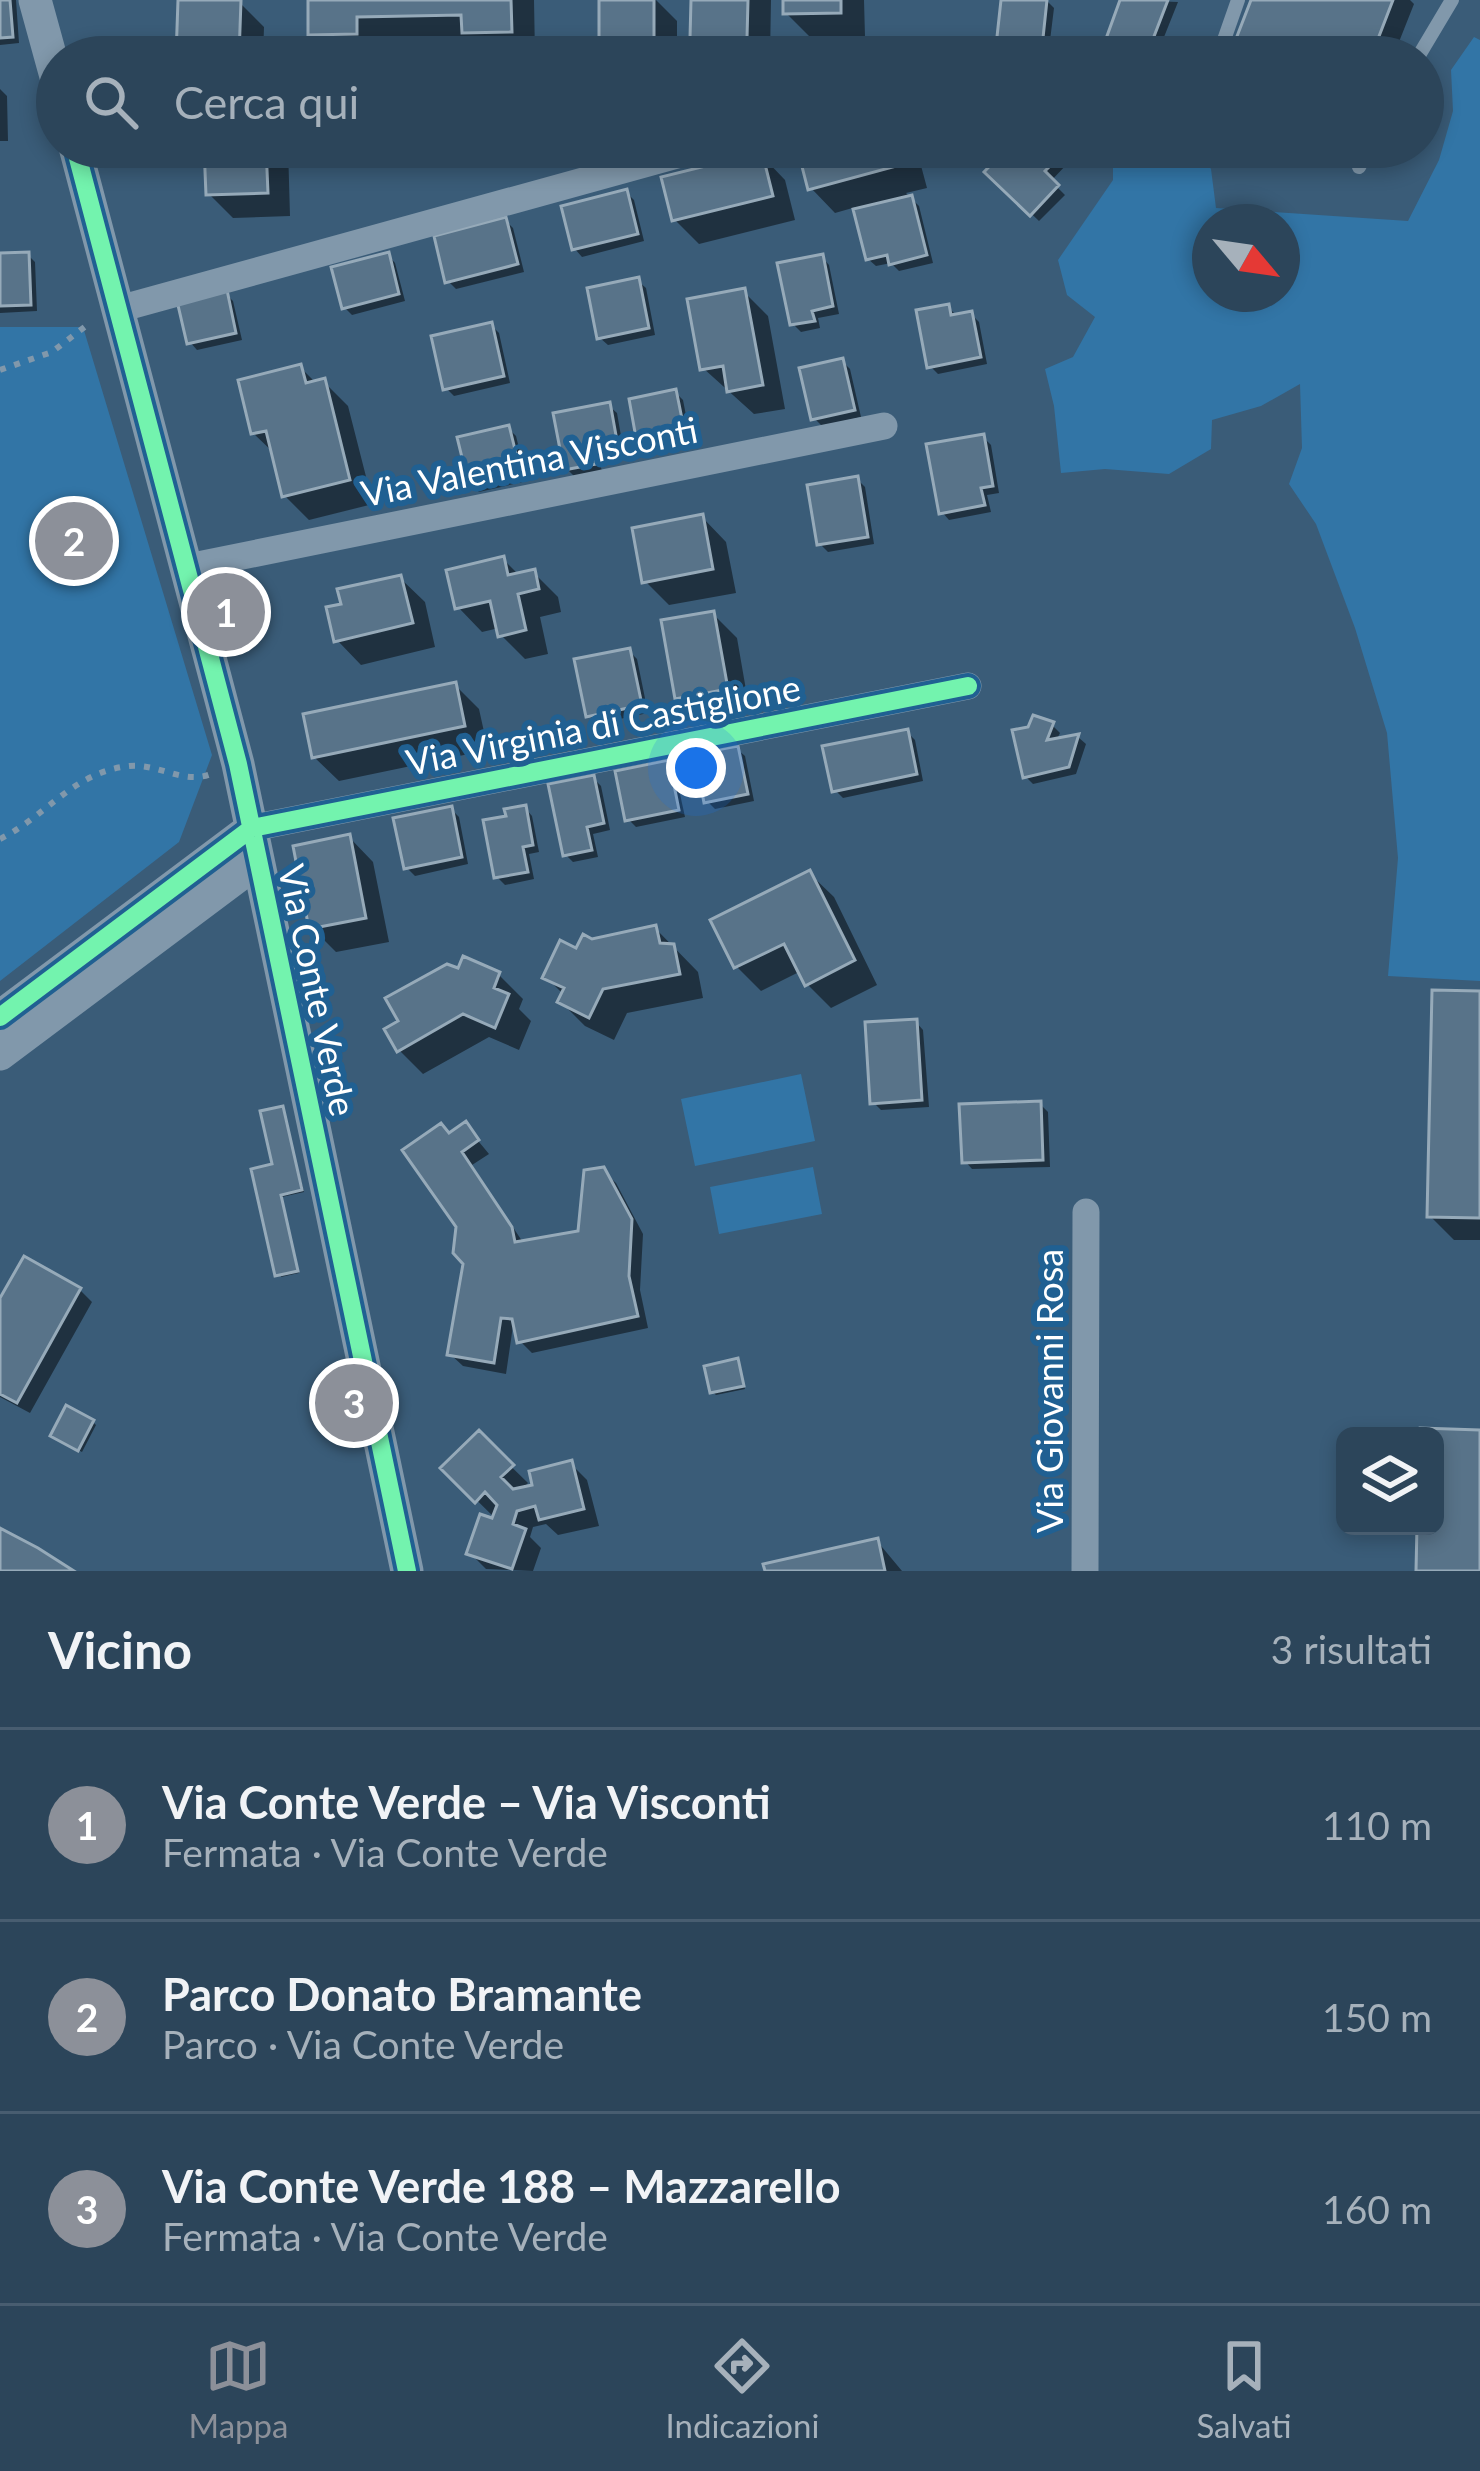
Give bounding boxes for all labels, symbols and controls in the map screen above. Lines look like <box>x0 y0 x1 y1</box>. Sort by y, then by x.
search box <box>36 36 1444 168</box>
icon: search <box>78 69 144 135</box>
text: Cerca qui <box>174 75 359 129</box>
north arrow <box>1192 204 1300 312</box>
street label: Via Valentina Visconti <box>357 407 701 515</box>
pin: 2 <box>35 496 113 586</box>
pin: 1 <box>187 567 265 657</box>
street label: Via Virginia di Castiglione <box>402 664 804 784</box>
your location <box>666 738 726 798</box>
street label: Via Conte Verde <box>270 860 366 1120</box>
street label: Via Giovanni Rosa <box>1027 1249 1071 1533</box>
pin: 3 <box>315 1358 393 1448</box>
map controls <box>1336 1427 1444 1535</box>
button: layers <box>1336 1427 1444 1535</box>
text: Vicino <box>48 1619 192 1680</box>
text: 3 risultati <box>1271 1626 1432 1672</box>
text: Via Conte Verde – Via Visconti <box>162 1775 771 1829</box>
text: 1 <box>76 1802 98 1848</box>
text: 110 m <box>1322 1802 1432 1848</box>
text: Fermata · Via Conte Verde <box>162 1829 608 1875</box>
text: Parco Donato Bramante <box>162 1967 642 2021</box>
text: 2 <box>76 1994 98 2040</box>
text: 150 m <box>1322 1994 1432 2040</box>
text: Parco · Via Conte Verde <box>162 2021 564 2067</box>
text: Via Conte Verde 188 – Mazzarello <box>162 2159 841 2213</box>
text: 3 <box>76 2186 98 2232</box>
text: 160 m <box>1322 2186 1432 2232</box>
text: Fermata · Via Conte Verde <box>162 2213 608 2259</box>
tab: Mappa <box>189 2333 288 2445</box>
tab: Indicazioni <box>666 2333 819 2445</box>
tab: Salvati <box>1196 2333 1291 2445</box>

